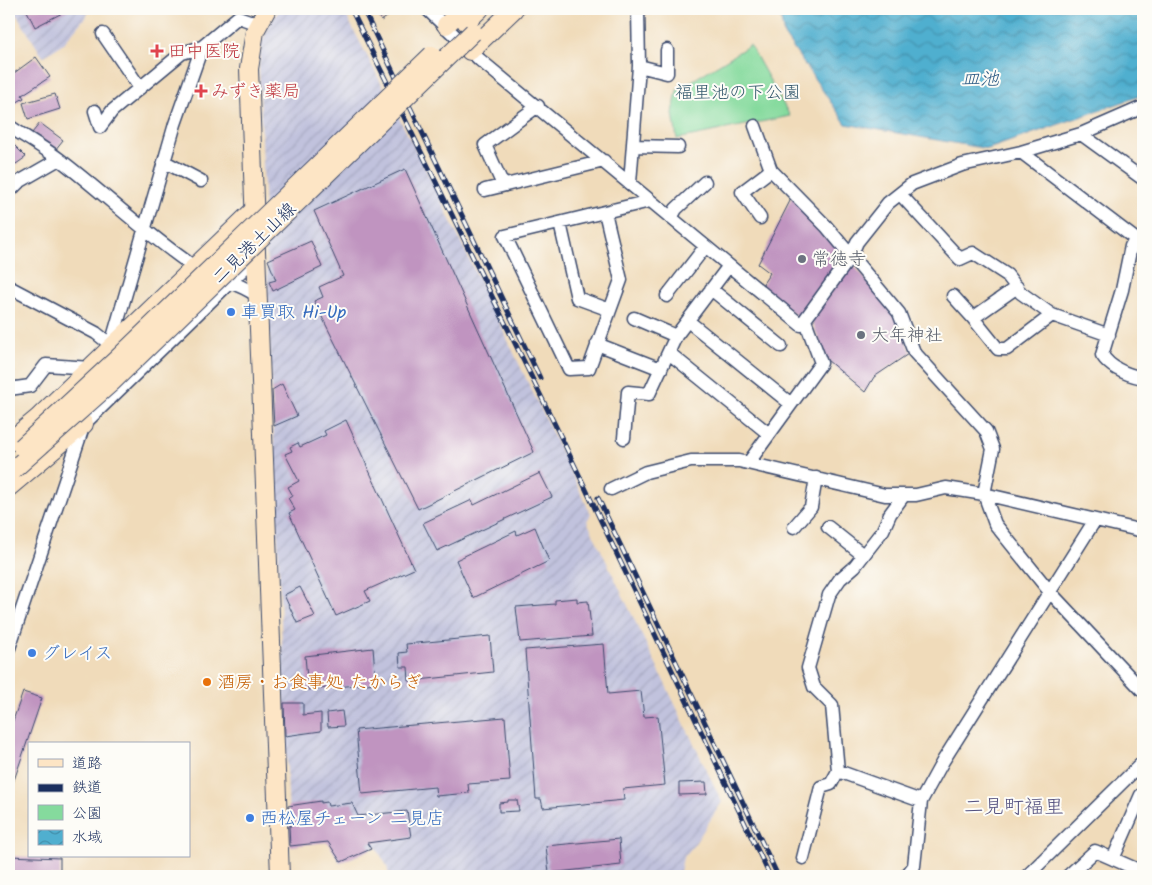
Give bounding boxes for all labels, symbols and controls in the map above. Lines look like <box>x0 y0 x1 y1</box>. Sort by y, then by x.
place label: 田中医院 <box>168 38 240 67</box>
marker: 田中医院 <box>150 44 164 58</box>
water label: 皿池 <box>961 65 1000 95</box>
place label: みずき薬局 <box>211 78 300 107</box>
park label: 福里池の下公園 <box>675 79 801 108</box>
marker: みずき薬局 <box>195 85 207 97</box>
street label: 二見港土山線 <box>206 196 304 292</box>
place label: 常徳寺 <box>812 246 866 275</box>
marker: 常徳寺 <box>796 253 808 265</box>
place label: 車買取 Hi-Up <box>241 299 347 328</box>
marker: 車買取 Hi-Up <box>225 306 237 318</box>
place label: 大年神社 <box>871 322 943 351</box>
marker: 大年神社 <box>855 329 867 341</box>
place label: グレイス <box>42 640 113 669</box>
marker: グレイス <box>26 647 38 659</box>
place label: 酒房・お食事処 たからぎ <box>217 669 422 698</box>
marker: 酒房・お食事処 たからぎ <box>201 676 213 688</box>
legend <box>28 742 190 858</box>
text: 道路 <box>72 752 102 776</box>
text: 鉄道 <box>72 776 102 800</box>
district label: 二見町福里 <box>964 792 1064 824</box>
text: 公園 <box>72 802 102 826</box>
place label: 西松屋チェーン 二見店 <box>260 805 444 834</box>
marker: 西松屋チェーン 二見店 <box>244 812 256 824</box>
text: 水域 <box>72 826 102 850</box>

